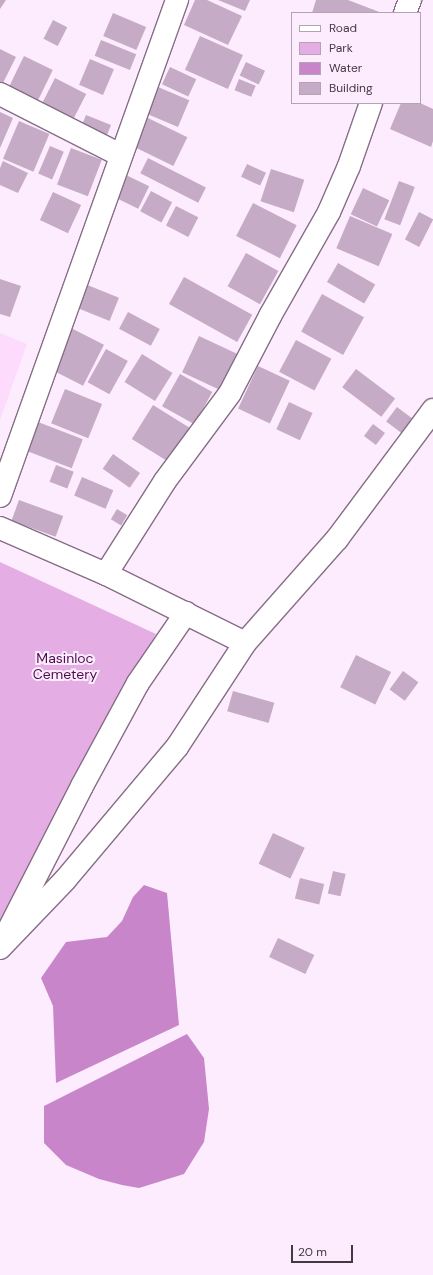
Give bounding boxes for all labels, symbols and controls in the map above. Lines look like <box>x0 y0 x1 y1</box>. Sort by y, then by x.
legend <box>291 12 421 104</box>
text: Road <box>329 20 357 36</box>
text: Park <box>329 40 353 56</box>
text: Water <box>329 60 362 76</box>
text: Building <box>329 80 373 96</box>
park label: Masinloc Cemetery <box>33 650 97 682</box>
scale bar <box>293 1237 355 1263</box>
text: 20 m <box>298 1244 327 1260</box>

